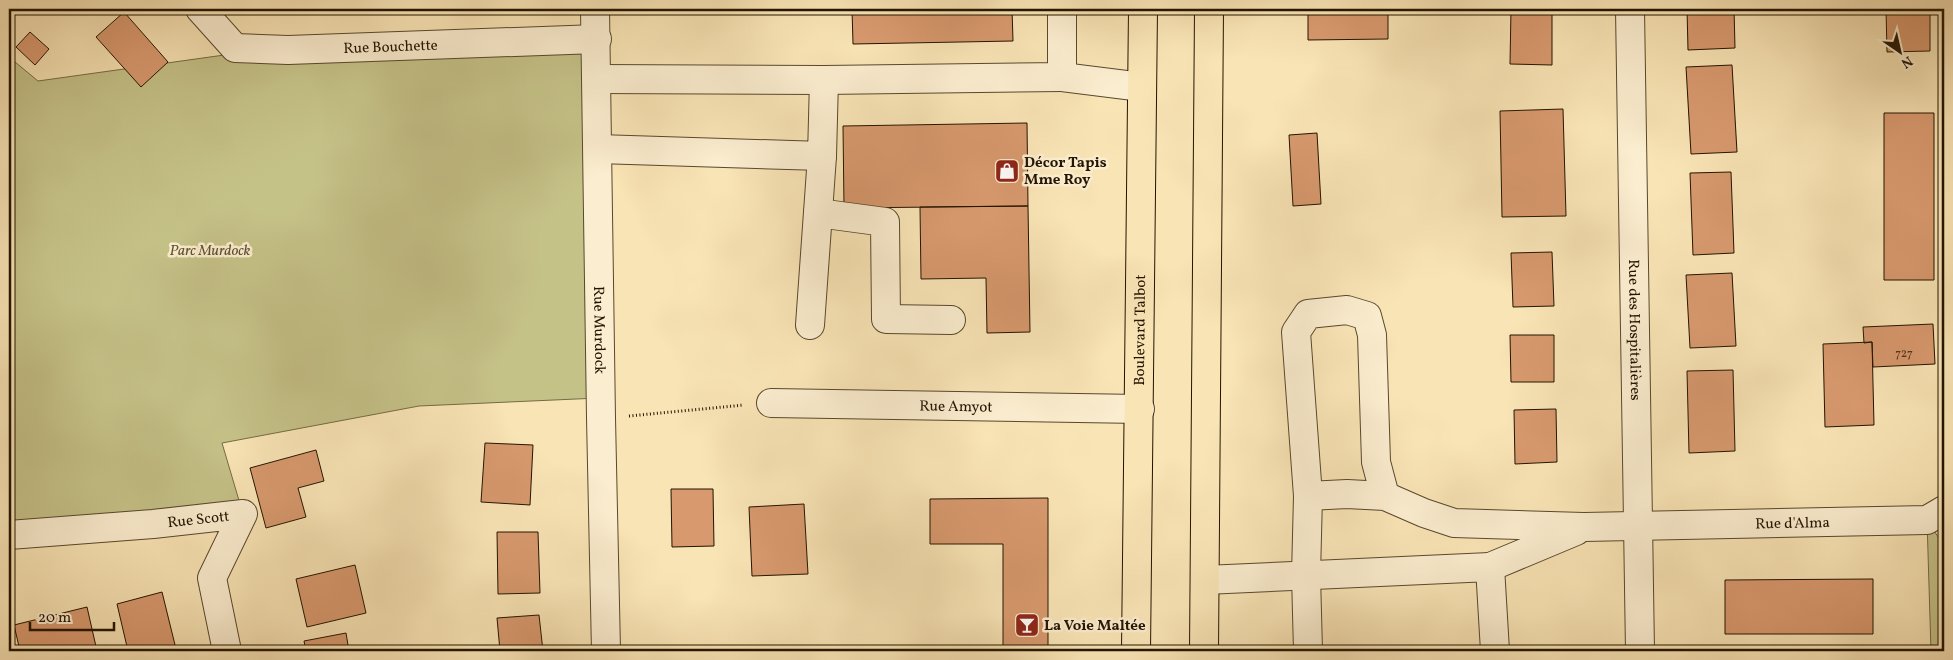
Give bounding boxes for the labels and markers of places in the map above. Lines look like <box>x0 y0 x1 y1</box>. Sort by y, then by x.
place label: Décor Tapis Mme Roy <box>1024 153 1107 191</box>
shop icon: Décor Tapis Mme Roy <box>994 158 1020 184</box>
bar icon: La Voie Maltée <box>1014 612 1040 638</box>
place label: La Voie Maltée <box>1044 616 1146 637</box>

